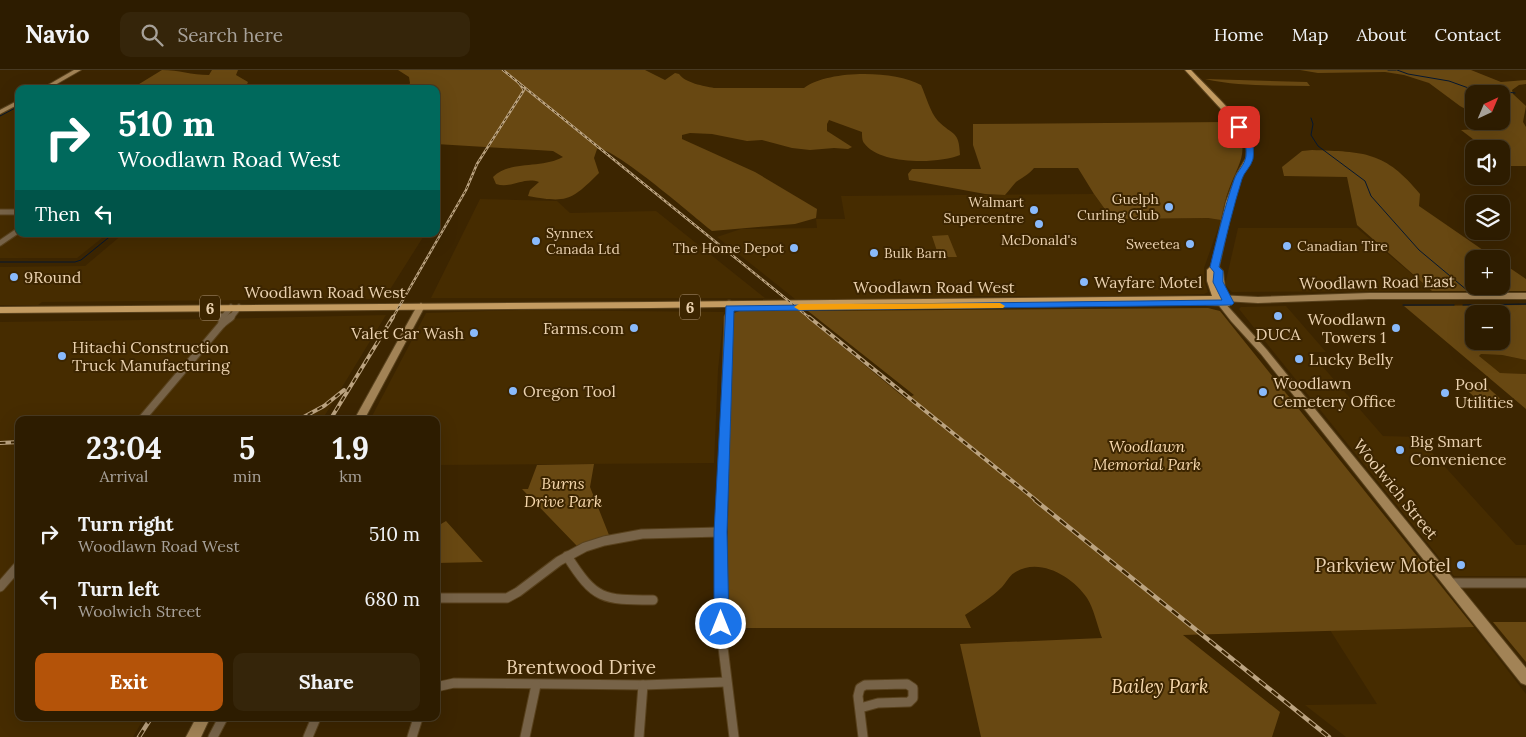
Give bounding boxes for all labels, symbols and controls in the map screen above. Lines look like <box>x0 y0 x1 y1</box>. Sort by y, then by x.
search box <box>120 12 470 57</box>
text: Navio <box>25 19 90 50</box>
icon: search <box>138 21 166 49</box>
text: Search here <box>178 23 283 47</box>
text: Home <box>1214 23 1264 46</box>
text: Map <box>1292 23 1328 46</box>
text: About <box>1356 23 1406 46</box>
text: Contact <box>1434 23 1501 46</box>
north arrow <box>1465 85 1510 130</box>
map controls <box>1465 85 1510 350</box>
text: 510 m <box>118 101 215 146</box>
icon: right <box>35 105 100 170</box>
pin <box>1218 106 1260 148</box>
icon: arrive <box>1225 113 1253 141</box>
button: sound <box>1465 140 1510 185</box>
text: Woodlawn Road West <box>118 145 340 173</box>
place label: Guelph Curling Club <box>1077 190 1159 224</box>
place label: Walmart Supercentre <box>944 193 1025 227</box>
button: layers <box>1465 195 1510 240</box>
icon: left <box>90 200 118 228</box>
marker: Guelph Curling Club <box>1163 201 1175 213</box>
text: Then <box>35 202 80 226</box>
marker: Walmart Supercentre <box>1028 204 1040 216</box>
marker: McDonald's <box>1033 218 1045 230</box>
place label: Synnex Canada Ltd <box>546 224 620 258</box>
place label: McDonald's <box>1001 231 1077 249</box>
marker: Synnex Canada Ltd <box>530 235 542 247</box>
place label: Sweetea <box>1126 235 1180 253</box>
place label: Canadian Tire <box>1297 237 1388 255</box>
marker: Sweetea <box>1184 238 1196 250</box>
place label: The Home Depot <box>673 239 785 257</box>
marker: Canadian Tire <box>1281 240 1293 252</box>
marker: The Home Depot <box>788 242 800 254</box>
place label: Bulk Barn <box>884 244 947 262</box>
marker: Bulk Barn <box>868 247 880 259</box>
button: + <box>1465 250 1510 295</box>
place label: 9Round <box>24 267 82 287</box>
marker: 9Round <box>8 271 20 283</box>
street label: Woodlawn Road East <box>1299 271 1456 293</box>
place label: Wayfare Motel <box>1094 272 1202 292</box>
marker: Wayfare Motel <box>1078 276 1090 288</box>
street label: Woodlawn Road West <box>853 277 1016 297</box>
street label: Woodlawn Road West <box>244 282 407 302</box>
road number: 6 <box>680 294 700 320</box>
road number: 6 <box>200 296 220 320</box>
button: − <box>1465 305 1510 350</box>
place label: Woodlawn Towers 1 <box>1308 309 1386 347</box>
marker: DUCA <box>1272 310 1284 322</box>
place label: Farms.com <box>543 318 624 338</box>
marker: Farms.com <box>628 322 640 334</box>
marker: Woodlawn Towers 1 <box>1390 322 1402 334</box>
place label: Valet Car Wash <box>350 323 464 343</box>
place label: DUCA <box>1256 324 1301 344</box>
marker: Valet Car Wash <box>468 327 480 339</box>
place label: Hitachi Construction Truck Manufacturing <box>72 337 231 375</box>
place label: Lucky Belly <box>1309 349 1394 369</box>
marker: Hitachi Construction Truck Manufacturing <box>56 350 68 362</box>
marker: Lucky Belly <box>1293 353 1305 365</box>
place label: Woodlawn Cemetery Office <box>1273 373 1396 411</box>
place label: Pool Utilities <box>1455 374 1514 412</box>
place label: Oregon Tool <box>523 381 616 401</box>
marker: Oregon Tool <box>507 385 519 397</box>
marker: Woodlawn Cemetery Office <box>1257 386 1269 398</box>
marker: Pool Utilities <box>1439 387 1451 399</box>
text: 23:04 <box>86 429 162 467</box>
text: 5 <box>239 429 255 467</box>
text: 1.9 <box>332 429 369 467</box>
place label: Big Smart Convenience <box>1410 431 1507 469</box>
street label: Woolwich Street <box>1349 435 1443 544</box>
park label: Woodlawn Memorial Park <box>1093 436 1201 474</box>
marker: Big Smart Convenience <box>1394 444 1406 456</box>
text: Arrival <box>100 466 148 486</box>
text: min <box>233 466 261 486</box>
text: km <box>339 466 362 486</box>
park label: Burns Drive Park <box>524 473 602 511</box>
text: Turn right <box>78 512 174 536</box>
icon: right <box>35 520 63 548</box>
text: 510 m <box>369 522 420 546</box>
text: Woodlawn Road West <box>78 536 240 556</box>
place label: Parkview Motel <box>1315 553 1451 577</box>
marker: Parkview Motel <box>1455 559 1467 571</box>
text: Turn left <box>78 577 159 601</box>
icon: left <box>35 585 63 613</box>
text: 680 m <box>365 587 420 611</box>
position arrow <box>694 597 746 649</box>
text: Woolwich Street <box>78 601 201 621</box>
button: Exit <box>35 653 223 711</box>
button: Share <box>233 653 420 711</box>
street label: Brentwood Drive <box>506 655 656 679</box>
park label: Bailey Park <box>1111 674 1209 698</box>

